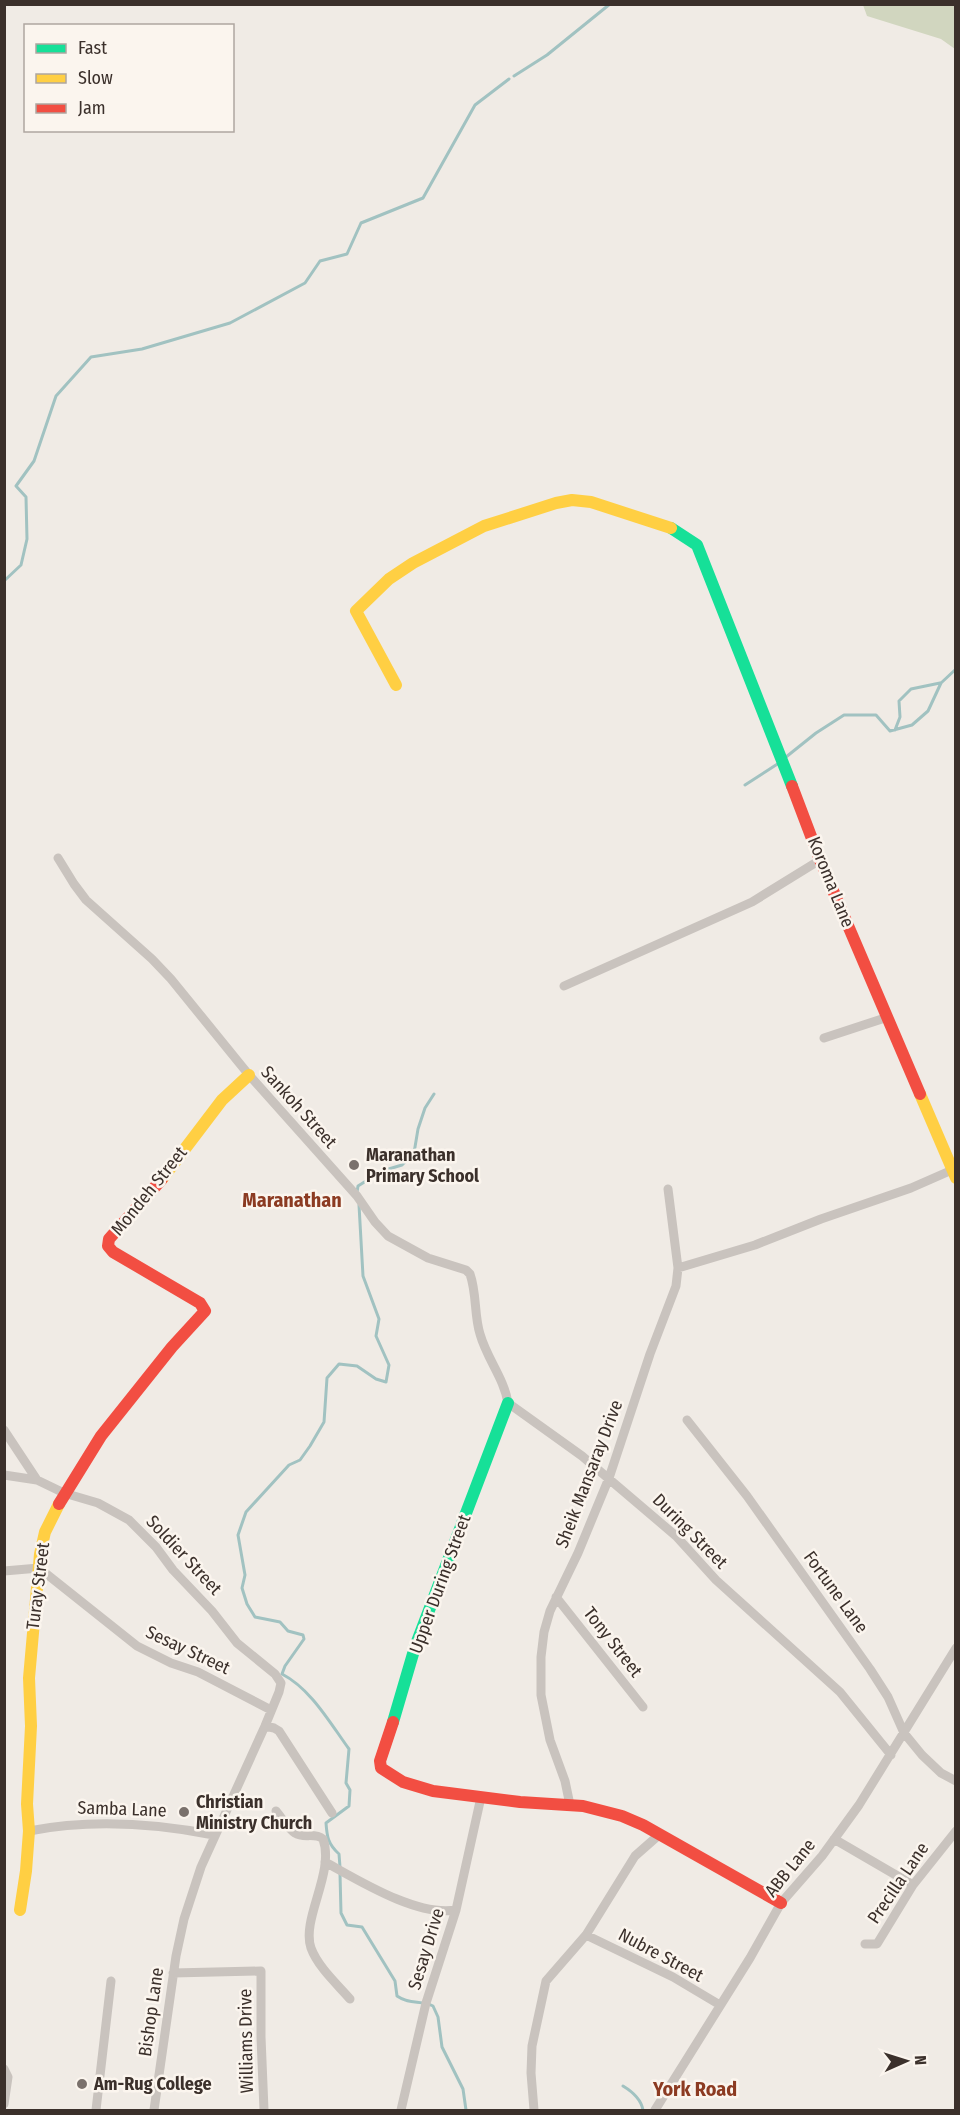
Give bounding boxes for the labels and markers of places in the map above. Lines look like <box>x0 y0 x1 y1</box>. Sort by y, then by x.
place label: Maranathan Primary School <box>366 1144 479 1187</box>
marker: Maranathan Primary School <box>347 1158 361 1172</box>
place label: Christian Ministry Church <box>196 1791 312 1834</box>
marker: Christian Ministry Church <box>177 1805 191 1819</box>
place label: Am-Rug College <box>93 2073 212 2095</box>
marker: Am-Rug College <box>75 2077 89 2091</box>

